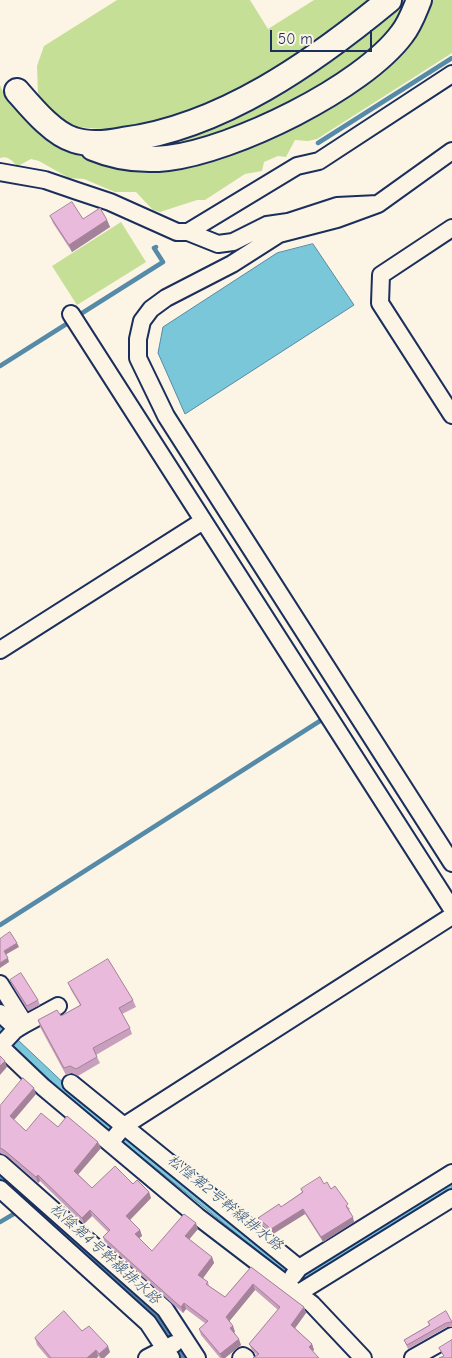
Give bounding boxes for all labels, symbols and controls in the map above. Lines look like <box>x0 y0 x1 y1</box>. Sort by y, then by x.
scale bar <box>272 20 374 52</box>
text: 50 m <box>278 30 313 48</box>
water label: 松陰第2号幹線排水路 <box>164 1151 286 1255</box>
water label: 松陰第4号幹線排水路 <box>46 1200 164 1308</box>

